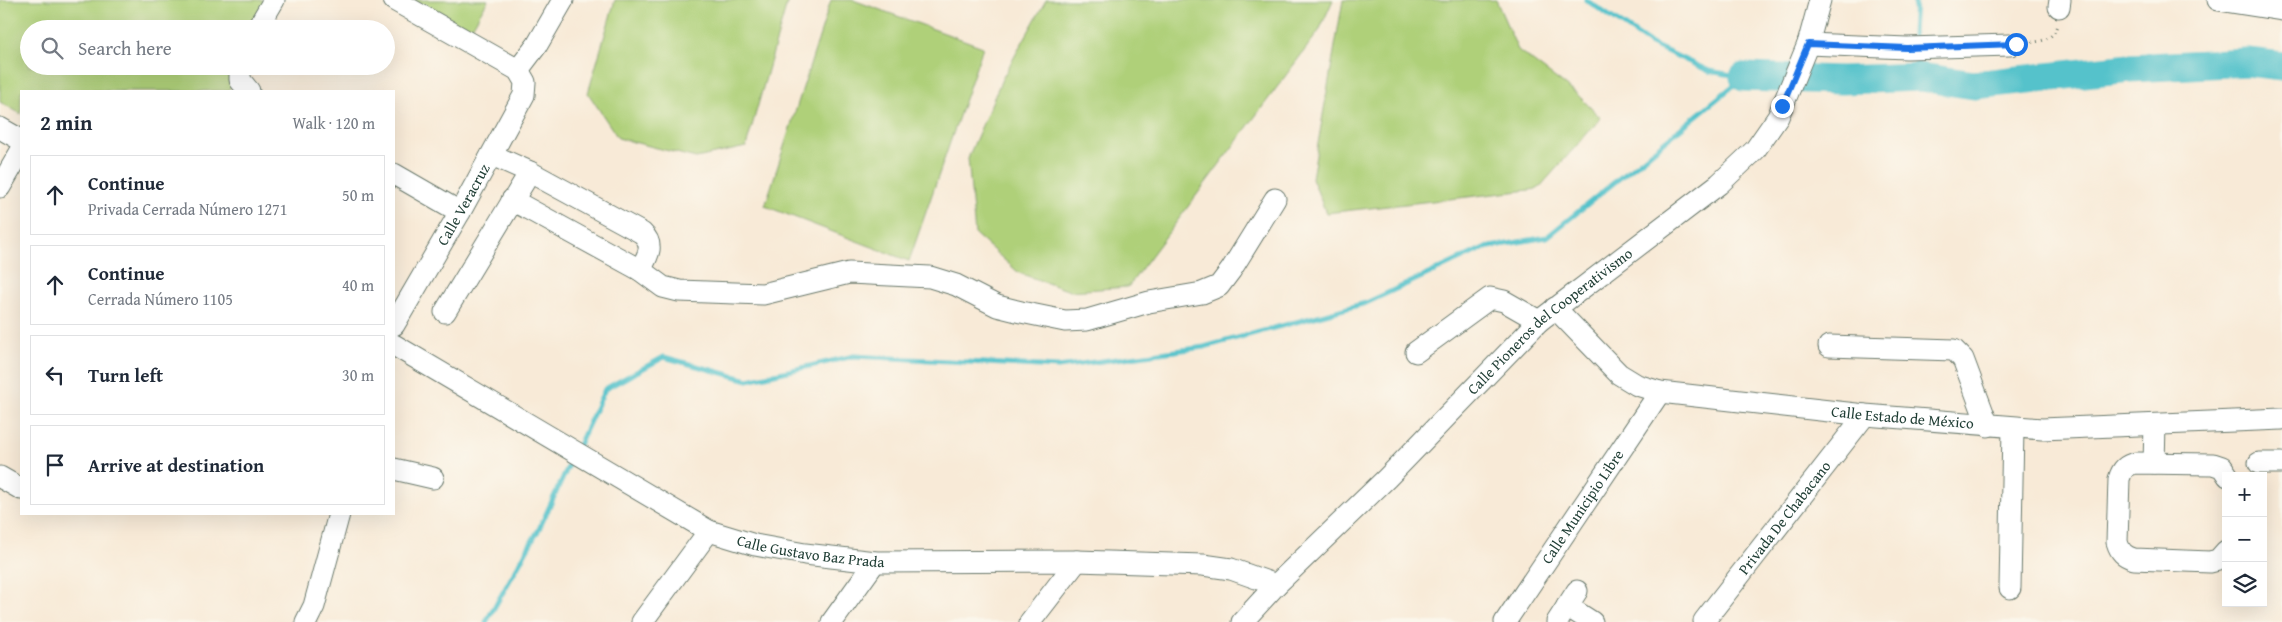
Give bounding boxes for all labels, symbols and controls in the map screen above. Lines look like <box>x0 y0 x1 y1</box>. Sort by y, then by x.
search box <box>20 20 395 75</box>
route start <box>2005 33 2028 56</box>
icon: search <box>38 34 66 62</box>
text: Search here <box>78 34 172 62</box>
route end <box>1771 95 1794 118</box>
text: 2 min <box>40 107 92 138</box>
text: Walk · 120 m <box>292 111 375 135</box>
street label: Calle Veracruz <box>432 159 495 249</box>
text: Continue <box>88 169 165 197</box>
icon: ahead <box>41 181 69 209</box>
text: 50 m <box>342 183 374 207</box>
text: Privada Cerrada Número 1271 <box>88 197 288 221</box>
street label: Calle Pioneros del Cooperativismo <box>1462 242 1637 399</box>
text: Continue <box>88 259 165 287</box>
icon: ahead <box>41 271 69 299</box>
text: 40 m <box>342 273 374 297</box>
text: Cerrada Número 1105 <box>88 287 233 311</box>
icon: left <box>41 361 69 389</box>
text: Turn left <box>88 361 163 389</box>
text: 30 m <box>342 363 374 387</box>
street label: Calle Estado de México <box>1830 400 1975 434</box>
street label: Calle Municipio Libre <box>1536 445 1628 568</box>
icon: arrive <box>41 451 69 479</box>
text: Arrive at destination <box>88 451 264 479</box>
street label: Privada De Chabacano <box>1733 456 1836 579</box>
map controls <box>2222 472 2267 607</box>
button: + <box>2222 472 2267 517</box>
button: − <box>2222 517 2267 562</box>
street label: Calle Gustavo Baz Prada <box>734 529 884 572</box>
button: layers <box>2222 562 2267 607</box>

